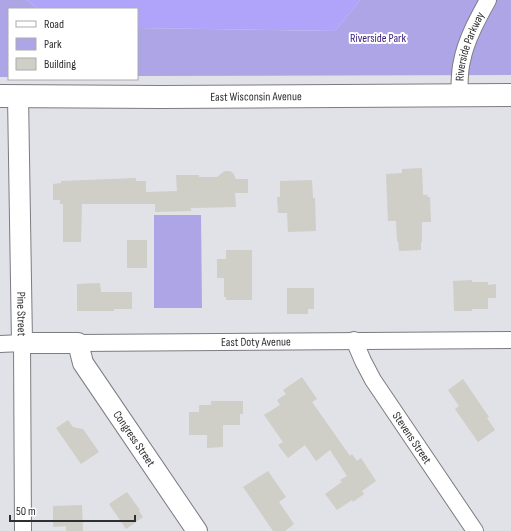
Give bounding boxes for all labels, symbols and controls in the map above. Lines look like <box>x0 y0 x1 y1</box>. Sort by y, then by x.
legend <box>8 8 138 80</box>
street label: Riverside Parkway <box>453 9 488 81</box>
text: Road <box>44 17 64 32</box>
park label: Riverside Park <box>350 31 407 46</box>
text: Park <box>44 37 62 52</box>
text: Building <box>44 57 76 72</box>
street label: East Wisconsin Avenue <box>210 89 302 105</box>
street label: Pine Street <box>13 292 29 337</box>
street label: East Doty Avenue <box>221 335 291 350</box>
street label: Congress Street <box>110 408 158 470</box>
street label: Stevens Street <box>389 409 435 467</box>
scale bar <box>10 497 135 523</box>
text: 50 m <box>16 504 36 519</box>

